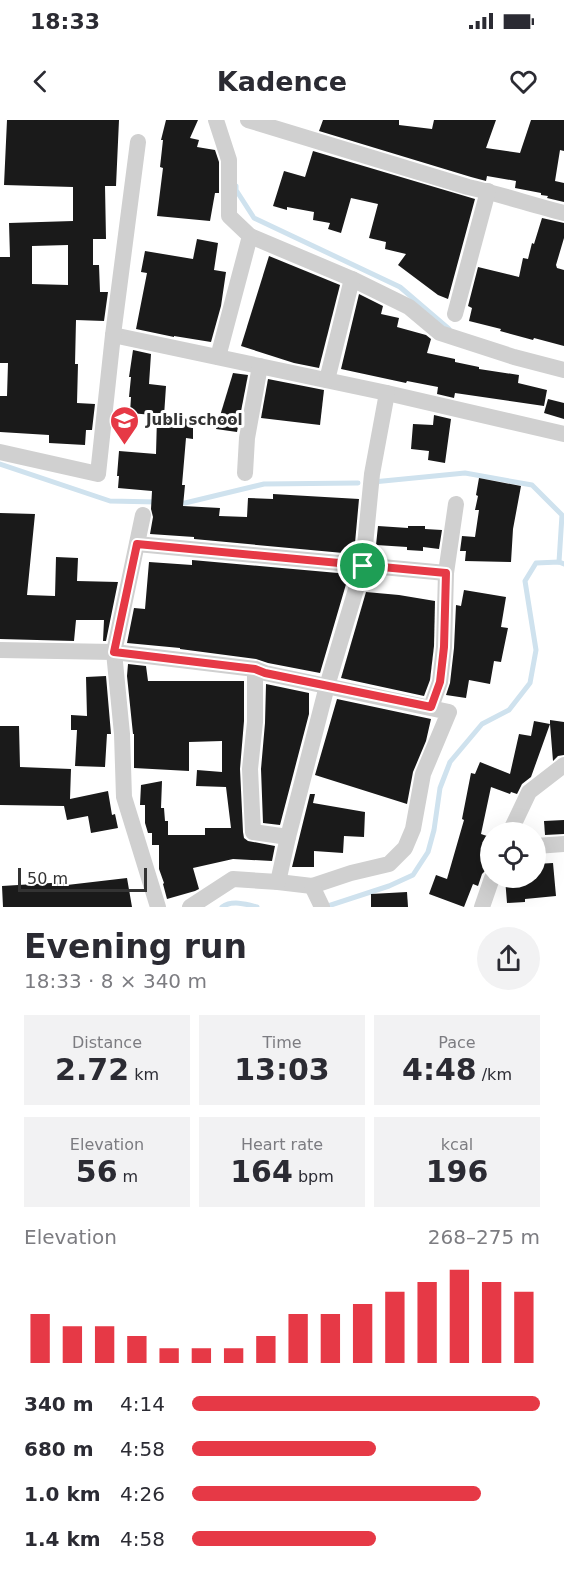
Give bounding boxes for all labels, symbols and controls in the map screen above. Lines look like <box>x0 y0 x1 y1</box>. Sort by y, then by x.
text: 18:33 <box>30 9 100 34</box>
icon: back <box>24 65 57 98</box>
icon: heart <box>507 65 540 98</box>
text: Kadence <box>217 66 347 97</box>
school or university icon: Jubli school <box>109 404 141 446</box>
place label: Jubli school <box>145 411 243 429</box>
pin <box>337 540 388 591</box>
icon: arrive <box>346 549 379 582</box>
map controls <box>480 822 546 888</box>
button: locate <box>480 822 546 888</box>
scale bar <box>18 865 147 893</box>
text: 50 m <box>27 869 68 888</box>
text: Evening run <box>24 927 247 966</box>
button: share <box>477 927 540 990</box>
text: 18:33 · 8 × 340 m <box>24 969 207 993</box>
text: Distance <box>72 1033 142 1052</box>
text: Time <box>262 1033 302 1052</box>
text: Pace <box>438 1033 476 1052</box>
text: 2.72 <box>55 1052 129 1087</box>
text: 13:03 <box>234 1052 330 1087</box>
text: 4:48 <box>402 1052 477 1087</box>
text: km <box>129 1065 159 1084</box>
text: /km <box>477 1065 512 1084</box>
text: Elevation <box>70 1135 144 1154</box>
text: Heart rate <box>241 1135 323 1154</box>
text: kcal <box>441 1135 473 1154</box>
text: 56 <box>76 1154 118 1189</box>
text: 164 <box>230 1154 293 1189</box>
text: 196 <box>426 1154 488 1189</box>
text: m <box>118 1167 138 1186</box>
text: bpm <box>293 1167 334 1186</box>
text: Elevation <box>24 1225 117 1249</box>
text: 268–275 m <box>428 1225 540 1249</box>
text: 340 m <box>24 1392 94 1416</box>
text: 4:14 <box>120 1392 165 1416</box>
text: 680 m <box>24 1437 94 1461</box>
text: 4:58 <box>120 1437 165 1461</box>
text: 1.0 km <box>24 1482 101 1506</box>
text: 4:26 <box>120 1482 165 1506</box>
text: 1.4 km <box>24 1527 101 1551</box>
text: 4:58 <box>120 1527 165 1551</box>

